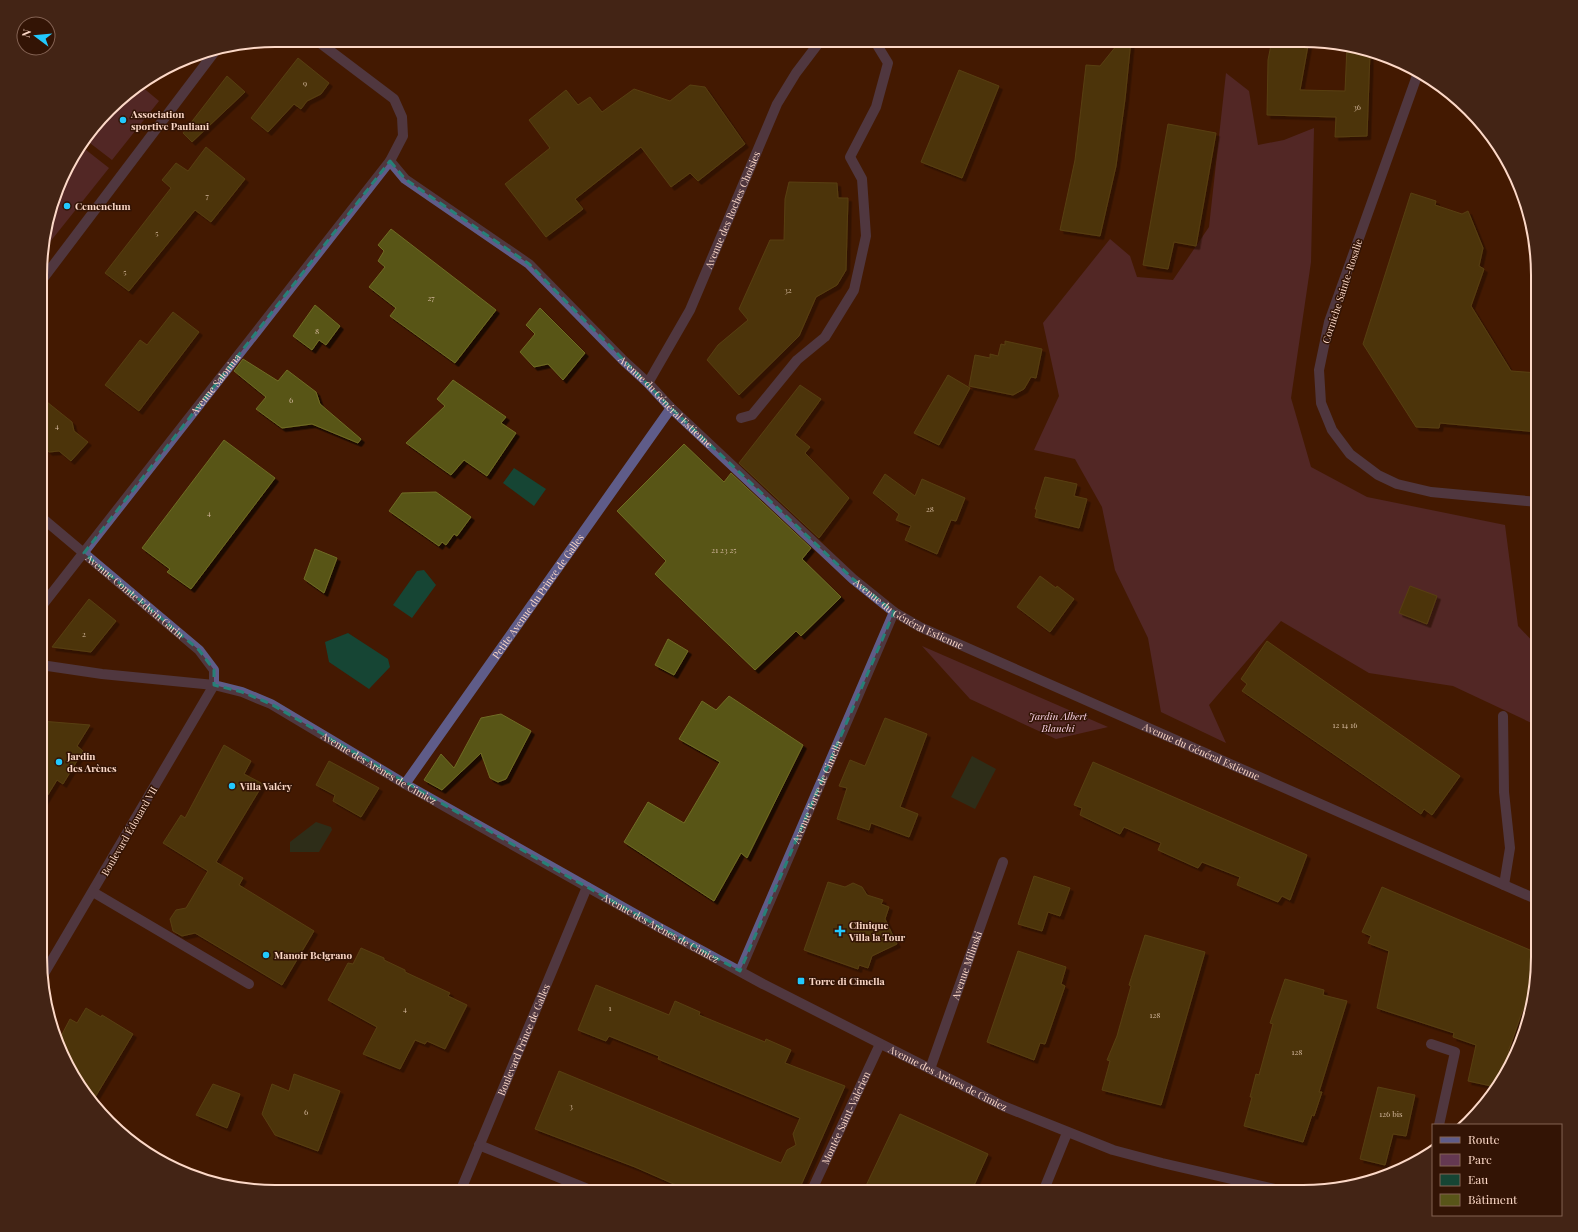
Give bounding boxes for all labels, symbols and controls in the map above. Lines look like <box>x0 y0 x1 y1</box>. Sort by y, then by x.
north arrow <box>16 16 56 56</box>
text: N <box>18 27 34 39</box>
house number: 9 <box>303 77 307 88</box>
house number: 36 <box>1353 101 1361 112</box>
place label: Association sportive Pauliani <box>130 107 209 133</box>
marker: Association sportive Pauliani <box>118 115 128 125</box>
street label: Avenue des Roches Choisies <box>701 149 763 272</box>
house number: 7 <box>205 190 209 201</box>
place label: Cemenelum <box>75 199 130 213</box>
marker: Cemenelum <box>62 201 72 211</box>
house number: 5 <box>155 227 159 238</box>
street label: Corniche Sainte-Rosalie <box>1318 237 1366 345</box>
house number: 5 <box>123 266 127 277</box>
house number: 32 <box>784 284 792 295</box>
house number: 27 <box>427 292 435 303</box>
house number: 8 <box>315 325 319 336</box>
street label: Avenue Salonina <box>186 351 244 418</box>
street label: Avenue du Général Estienne <box>615 352 716 451</box>
house number: 6 <box>289 394 293 405</box>
house number: 4 <box>55 420 59 431</box>
house number: 28 <box>926 503 934 514</box>
house number: 4 <box>207 507 211 518</box>
street label: Petite Avenue du Prince de Galles <box>489 531 587 661</box>
house number: 21 23 25 <box>711 544 737 555</box>
street label: Avenue Comte Edwin Garin <box>82 550 187 642</box>
street label: Avenue du Général Estienne <box>850 575 966 652</box>
house number: 2 <box>82 628 86 639</box>
park label: Jardin Albert Blanchi <box>1029 709 1088 735</box>
street label: Avenue du Général Estienne <box>1140 719 1262 783</box>
house number: 12 14 16 <box>1333 719 1357 730</box>
street label: Avenue des Arènes de Cimiez <box>318 728 439 808</box>
street label: Avenue Torre de Cimella <box>788 738 845 846</box>
place label: Jardin des Arènes <box>66 749 117 775</box>
marker: Jardin des Arènes <box>54 757 64 767</box>
place label: Villa Valéry <box>239 779 293 793</box>
marker: Villa Valéry <box>227 781 237 791</box>
street label: Boulevard Édouard VII <box>98 784 160 878</box>
street label: Avenue des Arènes de Cimiez <box>599 889 722 966</box>
place label: Clinique Villa la Tour <box>848 918 905 944</box>
marker: Clinique Villa la Tour <box>834 925 846 937</box>
street label: Avenue Milinski <box>948 929 985 1002</box>
place label: Manoir Belgrano <box>274 948 353 962</box>
marker: Manoir Belgrano <box>261 950 271 960</box>
place label: Torre di Cimella <box>809 974 886 988</box>
marker: Torre di Cimella <box>796 976 806 986</box>
street label: Boulevard Prince de Galles <box>494 982 553 1098</box>
house number: 1 <box>609 1002 612 1013</box>
house number: 4 <box>403 1003 407 1014</box>
house number: 128 <box>1150 1009 1160 1020</box>
street label: Avenue des Arènes de Cimiez <box>885 1041 1009 1114</box>
house number: 128 <box>1292 1046 1302 1057</box>
street label: Montée Saint-Valérien <box>818 1069 873 1166</box>
house number: 3 <box>569 1100 573 1111</box>
house number: 6 <box>304 1106 308 1117</box>
house number: 126 bis <box>1379 1108 1403 1119</box>
legend <box>1432 1124 1562 1216</box>
text: Route <box>1468 1131 1500 1147</box>
text: Parc <box>1468 1151 1492 1167</box>
text: Eau <box>1468 1171 1488 1187</box>
text: Bâtiment <box>1468 1191 1518 1207</box>

